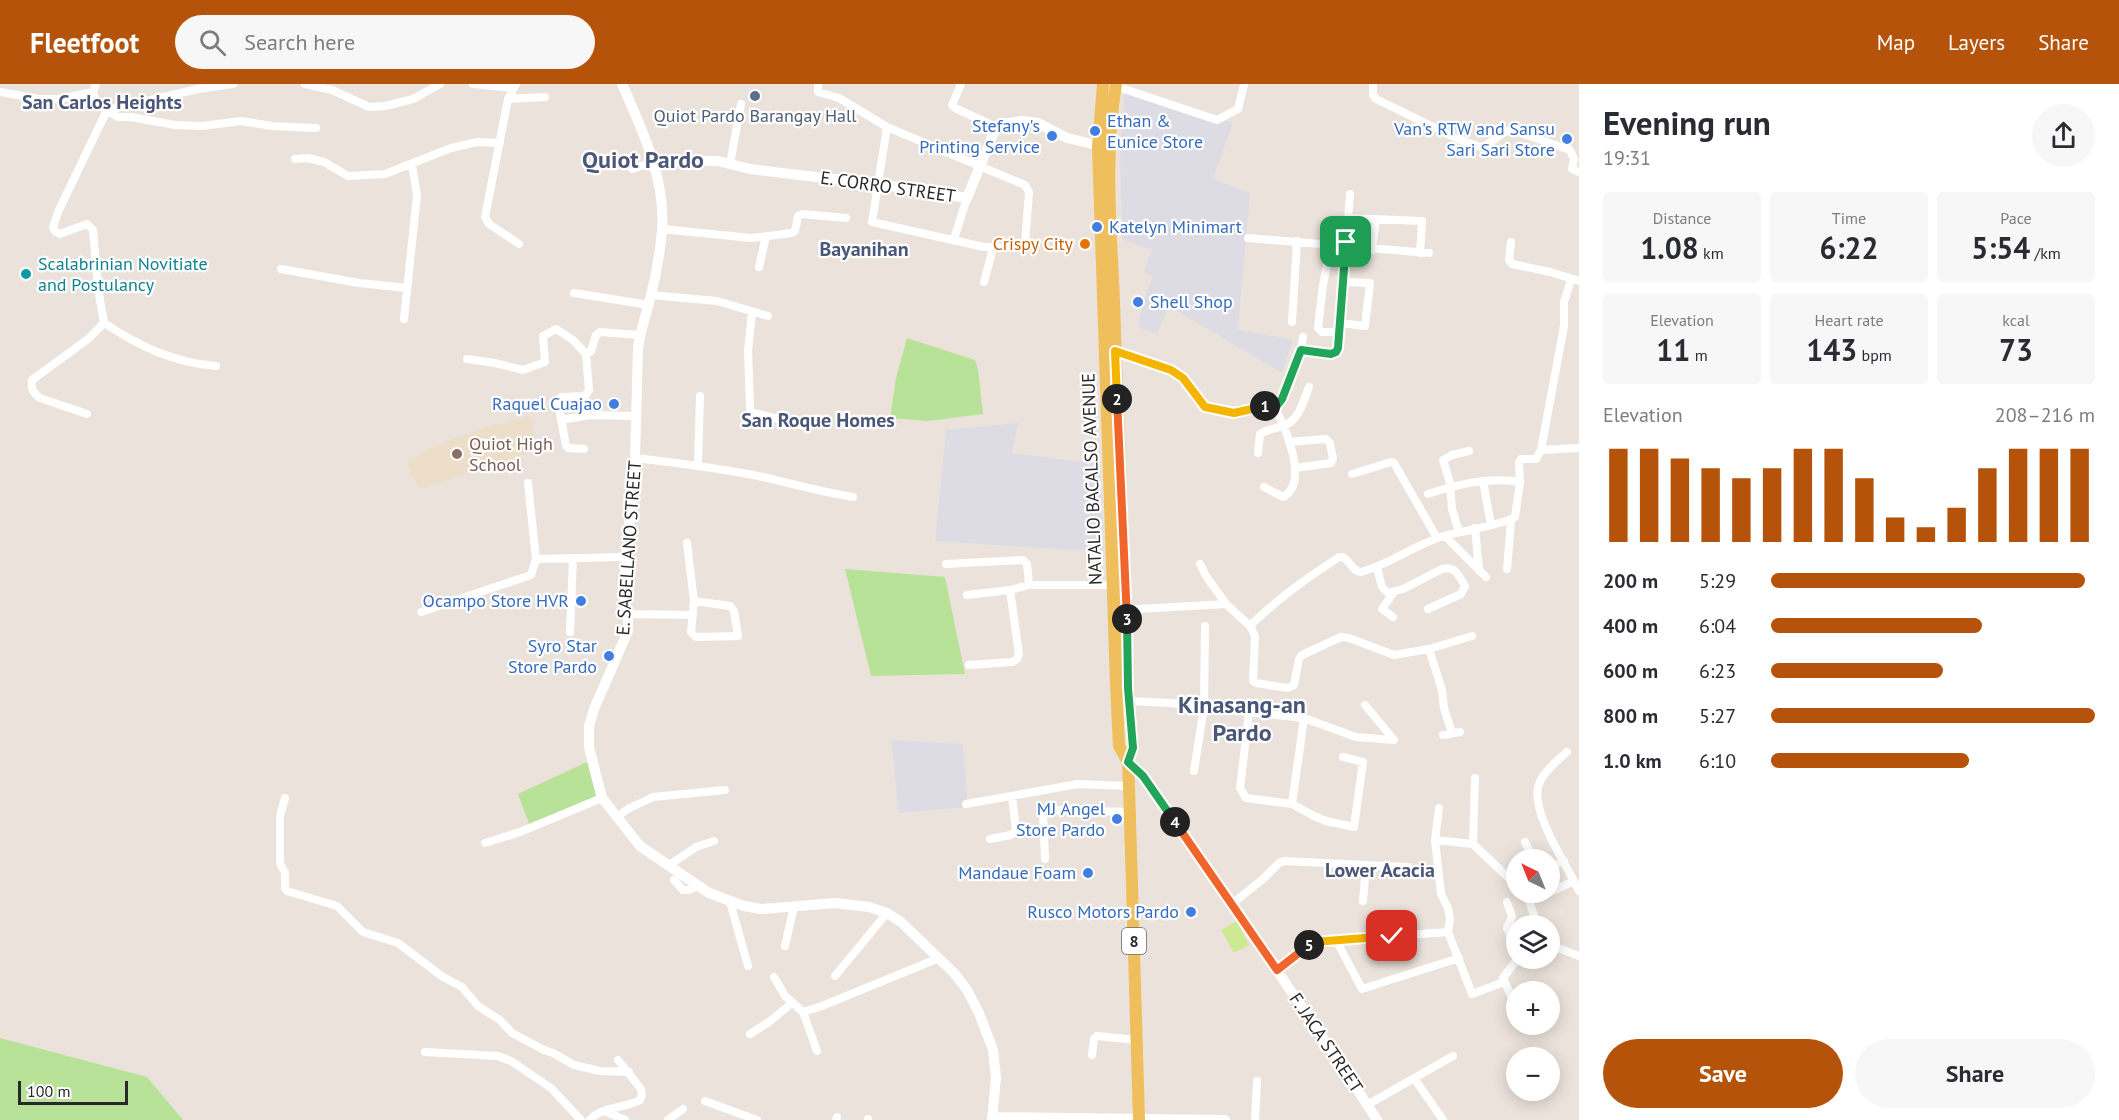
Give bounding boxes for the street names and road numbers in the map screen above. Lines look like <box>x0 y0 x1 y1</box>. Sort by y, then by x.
street label: E. CORRO STREET <box>819 166 957 207</box>
street label: NATALIO BACALSO AVENUE <box>1076 373 1107 585</box>
street label: E. SABELLANO STREET <box>611 460 646 636</box>
road number: 8 <box>1122 928 1146 954</box>
street label: F. JACA STREET <box>1285 988 1368 1097</box>

